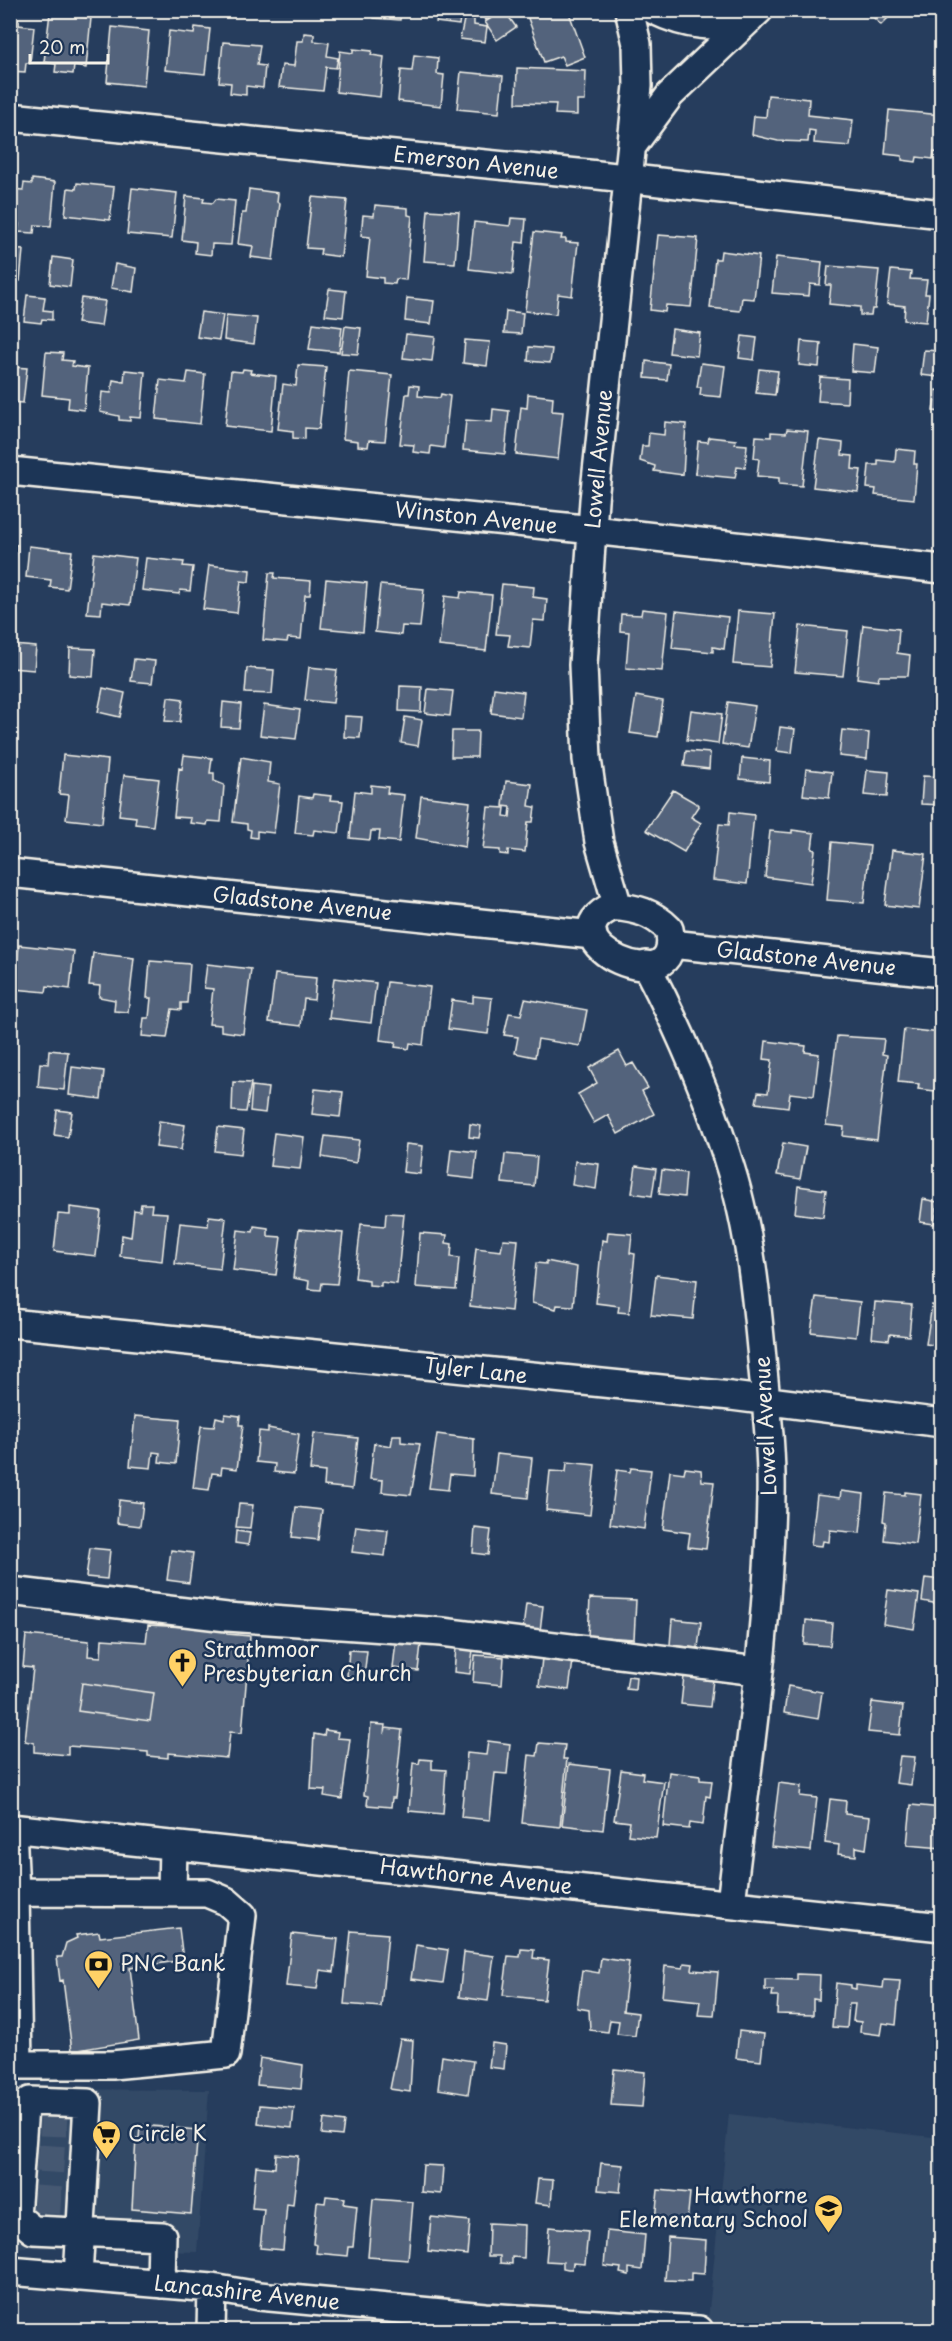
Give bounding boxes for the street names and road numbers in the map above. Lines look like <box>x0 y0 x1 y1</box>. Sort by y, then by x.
street label: Emerson Avenue <box>392 136 560 186</box>
street label: Lowell Avenue <box>575 388 619 530</box>
street label: Winston Avenue <box>393 492 559 540</box>
street label: Gladstone Avenue <box>211 877 393 927</box>
street label: Gladstone Avenue <box>715 932 897 982</box>
street label: Tyler Lane <box>423 1348 529 1390</box>
street label: Lowell Avenue <box>744 1356 784 1497</box>
street label: Hawthorne Avenue <box>378 1849 574 1901</box>
street label: Lancashire Avenue <box>153 2265 342 2317</box>

